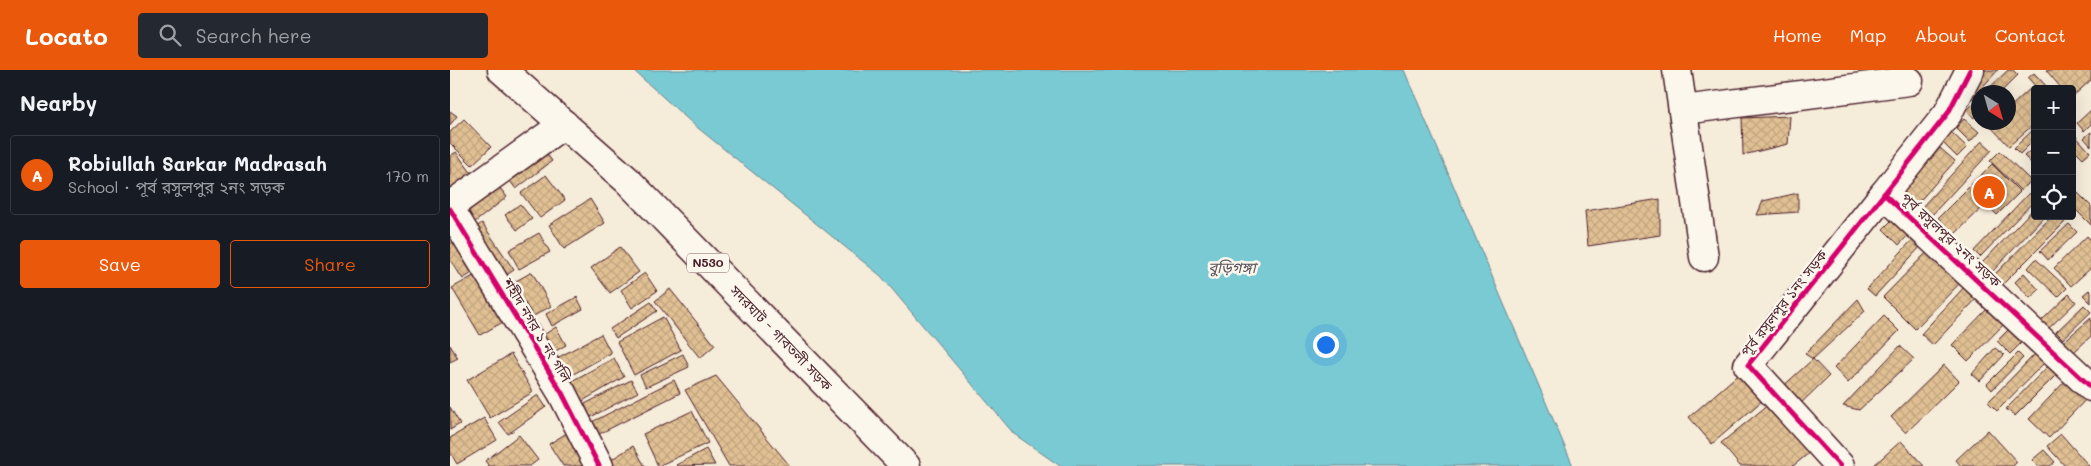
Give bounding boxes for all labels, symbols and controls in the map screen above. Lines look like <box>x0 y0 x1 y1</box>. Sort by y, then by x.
search box <box>138 13 488 58</box>
text: Locato <box>25 20 108 51</box>
icon: search <box>156 21 184 49</box>
text: Search here <box>196 23 311 48</box>
text: Home <box>1773 23 1822 47</box>
text: Map <box>1850 23 1886 47</box>
text: About <box>1914 23 1967 47</box>
text: Contact <box>1995 23 2066 47</box>
north arrow <box>1971 85 2016 130</box>
map controls <box>2031 85 2076 220</box>
button: + <box>2031 85 2076 130</box>
text: Nearby <box>20 89 97 116</box>
button: − <box>2031 130 2076 175</box>
text: Robiullah Sarkar Madrasah <box>68 151 327 176</box>
text: A <box>31 165 43 186</box>
text: 170 m <box>385 165 429 186</box>
pin: A <box>1973 173 2005 211</box>
button: locate <box>2031 175 2076 220</box>
text: School · পূর্ব রসুলপুর ২নং সড়ক <box>68 176 285 197</box>
street label: পূর্ব রসুলপুর ২নং সড়ক <box>1897 188 2006 291</box>
button: Save <box>20 240 220 288</box>
button: Share <box>230 240 430 288</box>
street label: পূর্ব রসুলপুর ১নং সড়ক <box>1736 245 1832 360</box>
road number: N530 <box>687 254 729 272</box>
water label: বুড়িগঙ্গা <box>1208 257 1259 277</box>
street label: শহীদ নগর ১ নং গলি <box>498 273 576 386</box>
street label: সদরঘাট - গাবতলী সড়ক <box>725 280 837 395</box>
your location <box>1313 332 1339 358</box>

